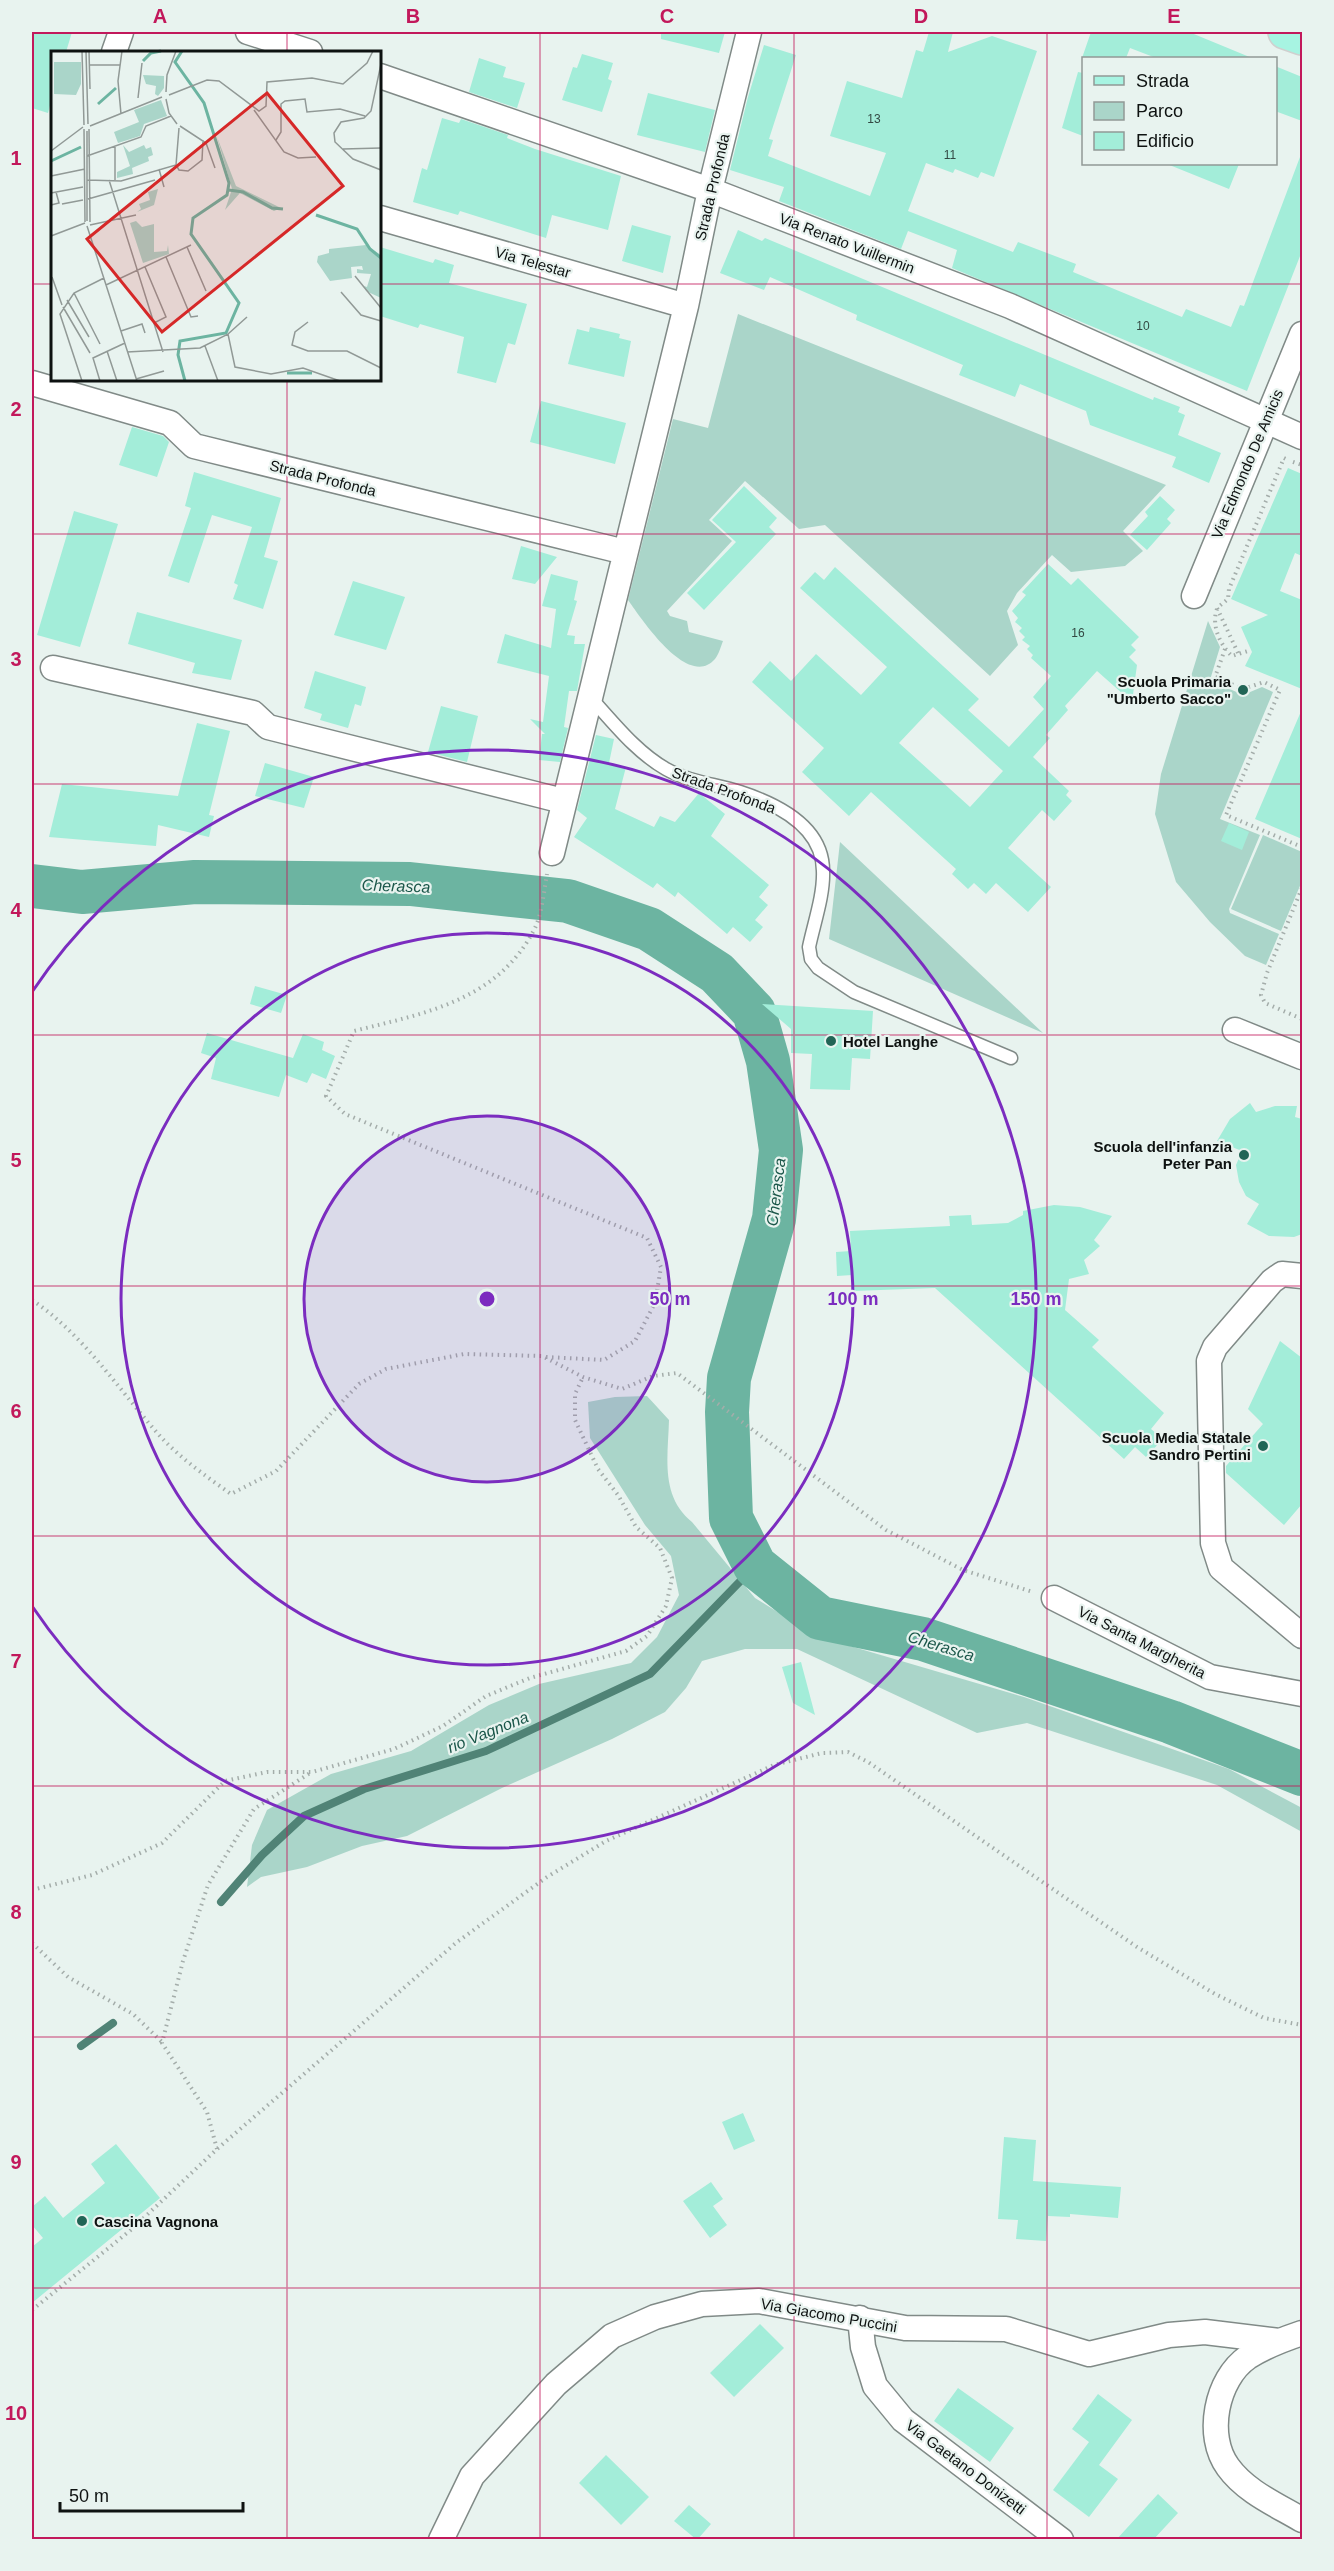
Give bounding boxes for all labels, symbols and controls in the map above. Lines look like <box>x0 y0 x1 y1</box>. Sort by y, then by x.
text: A <box>153 5 167 27</box>
text: B <box>406 5 420 27</box>
text: C <box>660 5 674 27</box>
text: D <box>914 5 928 27</box>
text: E <box>1167 5 1181 27</box>
inset map <box>51 51 381 381</box>
legend <box>1082 57 1277 165</box>
text: Strada <box>1136 71 1190 91</box>
text: Parco <box>1136 101 1183 121</box>
house number: 13 <box>867 112 881 126</box>
street label: Strada Profonda <box>691 131 733 242</box>
text: Edificio <box>1136 131 1194 151</box>
text: 1 <box>10 147 22 169</box>
house number: 11 <box>944 148 957 162</box>
street label: Via Renato Vuillermin <box>777 209 917 277</box>
street label: Via Telestar <box>493 243 573 281</box>
house number: 10 <box>1136 319 1150 333</box>
street label: Via Edmondo De Amicis <box>1208 387 1286 541</box>
text: 2 <box>10 398 22 420</box>
street label: Strada Profonda <box>268 457 379 500</box>
house number: 16 <box>1071 626 1085 640</box>
text: 3 <box>10 648 22 670</box>
place label: Scuola Primaria "Umberto Sacco" <box>1107 673 1232 707</box>
marker: Scuola Primaria "Umberto Sacco" <box>1236 683 1250 697</box>
street label: Strada Profonda <box>670 763 779 817</box>
water label: Cherasca <box>361 876 431 896</box>
text: 4 <box>10 899 22 921</box>
place label: Hotel Langhe <box>843 1033 938 1050</box>
marker: Hotel Langhe <box>824 1034 838 1048</box>
place label: Scuola dell'infanzia Peter Pan <box>1093 1138 1233 1172</box>
marker: Scuola dell'infanzia Peter Pan <box>1237 1148 1251 1162</box>
text: 5 <box>10 1149 22 1171</box>
water label: Cherasca <box>763 1157 789 1227</box>
centre of rings <box>477 1289 497 1309</box>
text: 50 m <box>649 1289 691 1309</box>
text: 100 m <box>827 1289 879 1309</box>
text: 150 m <box>1010 1289 1062 1309</box>
text: 6 <box>10 1400 22 1422</box>
place label: Scuola Media Statale Sandro Pertini <box>1102 1429 1251 1463</box>
marker: Scuola Media Statale Sandro Pertini <box>1256 1439 1270 1453</box>
street label: Via Santa Margherita <box>1075 1603 1209 1682</box>
water label: Cherasca <box>906 1628 976 1664</box>
text: 7 <box>10 1650 22 1672</box>
water label: rio Vagnona <box>445 1708 531 1756</box>
text: 8 <box>10 1901 22 1923</box>
text: 9 <box>10 2151 22 2173</box>
place label: Cascina Vagnona <box>94 2213 219 2230</box>
marker: Cascina Vagnona <box>75 2214 89 2228</box>
street label: Via Giacomo Puccini <box>760 2295 898 2335</box>
text: 10 <box>5 2402 27 2424</box>
street label: Via Gaetano Donizetti <box>903 2416 1029 2518</box>
scale bar <box>60 2475 243 2513</box>
text: 50 m <box>69 2486 109 2506</box>

